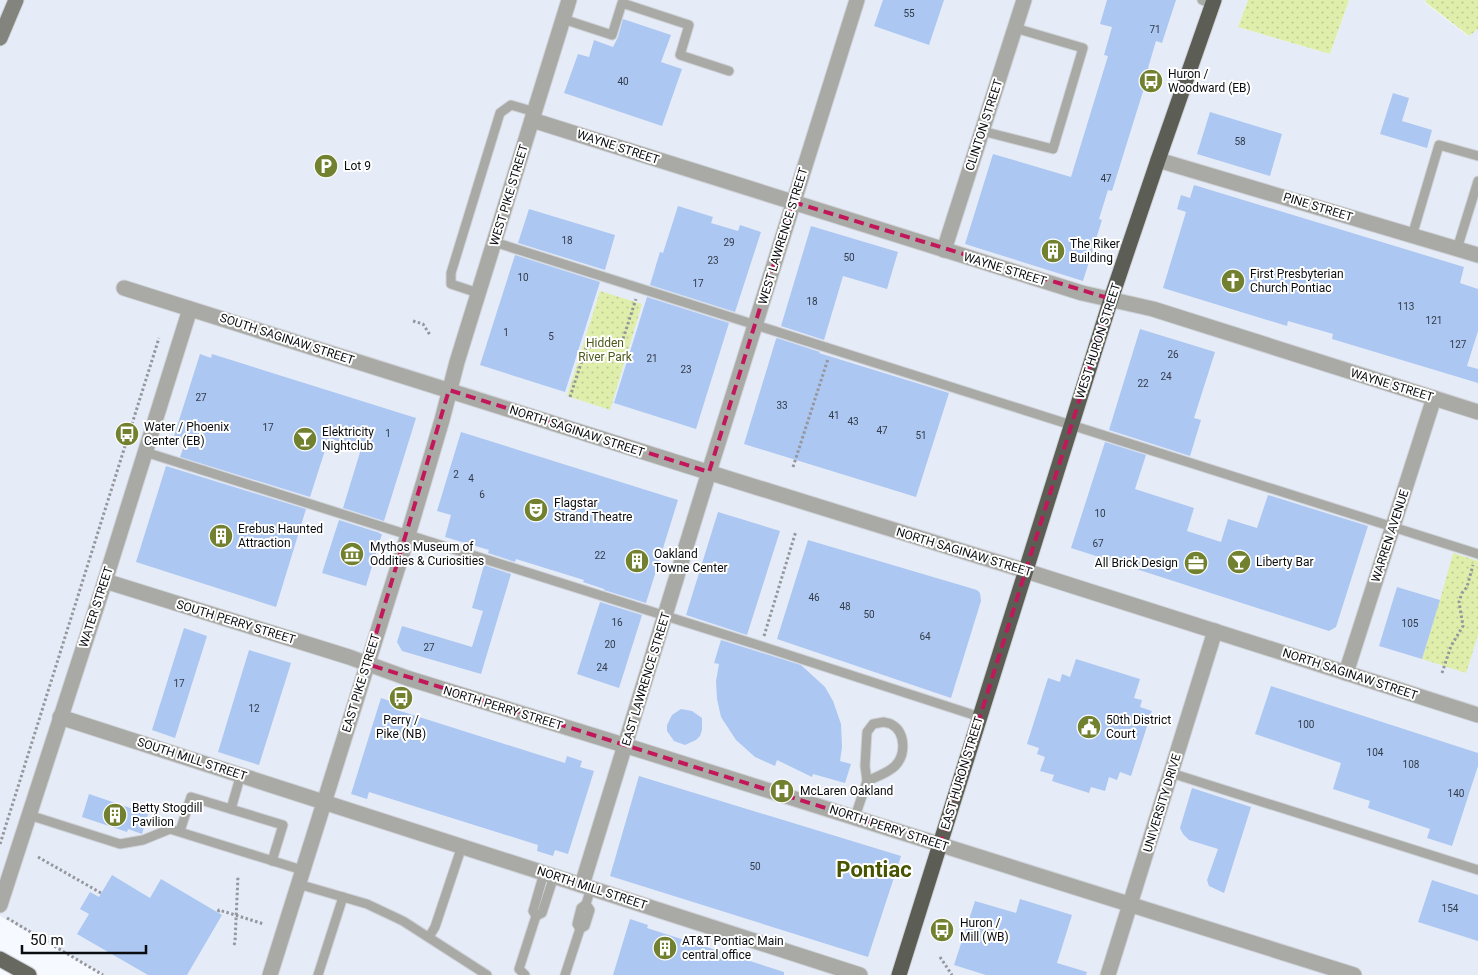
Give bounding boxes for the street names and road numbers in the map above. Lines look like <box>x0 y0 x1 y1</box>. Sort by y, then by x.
street label: CLINTON STREET <box>963 78 1005 172</box>
street label: WAYNE STREET <box>575 127 661 167</box>
street label: WEST PIKE STREET <box>487 143 531 247</box>
street label: WEST LAWRENCE STREET <box>756 166 810 306</box>
street label: PINE STREET <box>1282 190 1354 224</box>
street label: WAYNE STREET <box>962 250 1048 288</box>
street label: WEST HURON STREET <box>1073 281 1123 401</box>
street label: SOUTH SAGINAW STREET <box>218 311 356 367</box>
street label: WAYNE STREET <box>1349 366 1435 404</box>
street label: NORTH SAGINAW STREET <box>508 403 646 459</box>
street label: WARREN AVENUE <box>1368 488 1412 584</box>
street label: NORTH SAGINAW STREET <box>894 525 1034 579</box>
street label: WATER STREET <box>76 565 116 649</box>
street label: SOUTH PERRY STREET <box>175 597 297 647</box>
street label: EAST LAWRENCE STREET <box>619 610 673 748</box>
street label: EAST PIKE STREET <box>339 632 383 734</box>
street label: NORTH SAGINAW STREET <box>1281 646 1419 702</box>
street label: NORTH PERRY STREET <box>442 683 564 733</box>
street label: EAST HURON STREET <box>938 715 986 831</box>
street label: SOUTH MILL STREET <box>136 735 248 783</box>
street label: UNIVERSITY DRIVE <box>1140 752 1184 854</box>
street label: NORTH PERRY STREET <box>828 802 950 854</box>
street label: NORTH MILL STREET <box>535 864 649 912</box>

